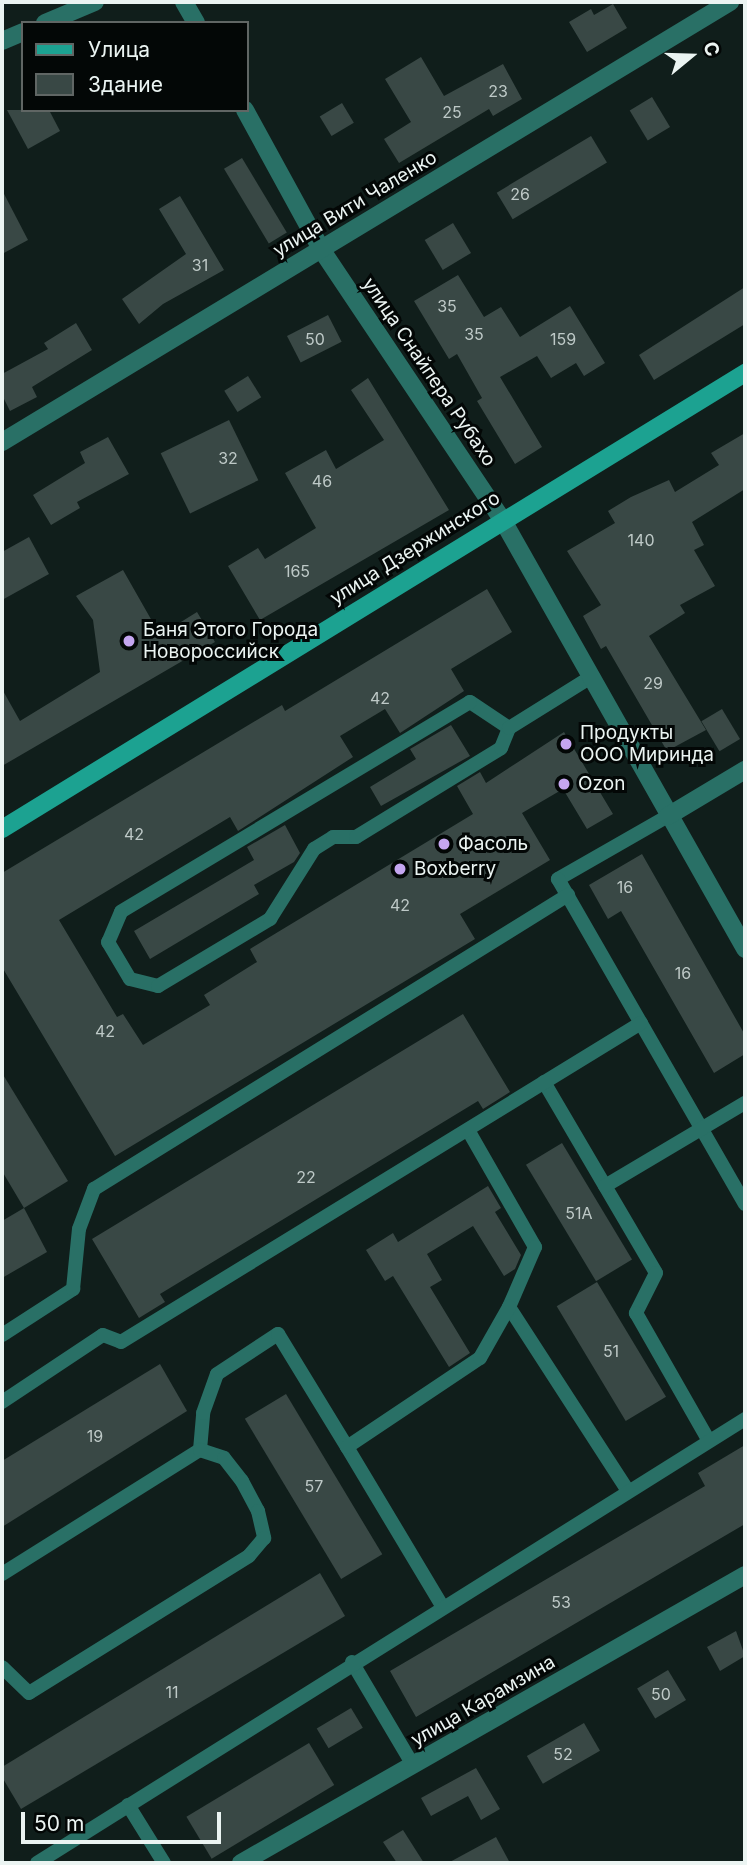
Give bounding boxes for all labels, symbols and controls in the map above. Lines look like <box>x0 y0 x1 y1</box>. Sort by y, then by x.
legend <box>21 21 248 112</box>
north arrow <box>656 21 726 91</box>
text: Улица <box>88 37 150 62</box>
text: С <box>698 39 724 59</box>
text: Здание <box>88 72 163 97</box>
house number: 23 <box>488 81 508 101</box>
house number: 25 <box>442 102 462 122</box>
street label: улица Вити Чаленко <box>269 146 441 262</box>
house number: 26 <box>510 184 530 204</box>
house number: 31 <box>192 255 208 275</box>
street label: улица Снайпера Рубахо <box>357 273 501 471</box>
house number: 35 <box>437 296 457 316</box>
house number: 35 <box>464 324 484 344</box>
house number: 50 <box>305 329 325 349</box>
house number: 159 <box>550 329 576 349</box>
house number: 32 <box>218 448 238 468</box>
house number: 46 <box>312 471 332 491</box>
street label: улица Дзержинского <box>326 486 504 610</box>
house number: 140 <box>628 530 654 550</box>
house number: 165 <box>284 561 310 581</box>
place label: Баня Этого Города Новороссийск <box>143 619 318 663</box>
marker: Баня Этого Города Новороссийск <box>121 633 137 649</box>
house number: 29 <box>643 673 663 693</box>
house number: 42 <box>370 688 390 708</box>
place label: Продукты ООО Миринда <box>580 722 714 766</box>
marker: Продукты ООО Миринда <box>558 736 574 752</box>
place label: Ozon <box>578 773 625 795</box>
marker: Ozon <box>556 776 572 792</box>
house number: 42 <box>124 824 144 844</box>
place label: Фасоль <box>458 833 528 855</box>
marker: Фасоль <box>436 836 452 852</box>
place label: Boxberry <box>414 858 496 880</box>
marker: Boxberry <box>392 861 408 877</box>
house number: 16 <box>617 877 633 897</box>
house number: 42 <box>390 895 410 915</box>
house number: 16 <box>675 963 691 983</box>
house number: 42 <box>95 1021 115 1041</box>
house number: 22 <box>296 1167 316 1187</box>
house number: 51А <box>565 1203 593 1223</box>
house number: 51 <box>603 1341 619 1361</box>
house number: 19 <box>87 1426 103 1446</box>
house number: 57 <box>305 1476 323 1496</box>
house number: 53 <box>551 1592 571 1612</box>
street label: улица Карамзина <box>407 1651 559 1751</box>
house number: 11 <box>165 1682 179 1702</box>
house number: 50 <box>651 1684 671 1704</box>
house number: 52 <box>553 1744 573 1764</box>
scale bar <box>24 1798 224 1842</box>
text: 50 m <box>34 1811 84 1836</box>

